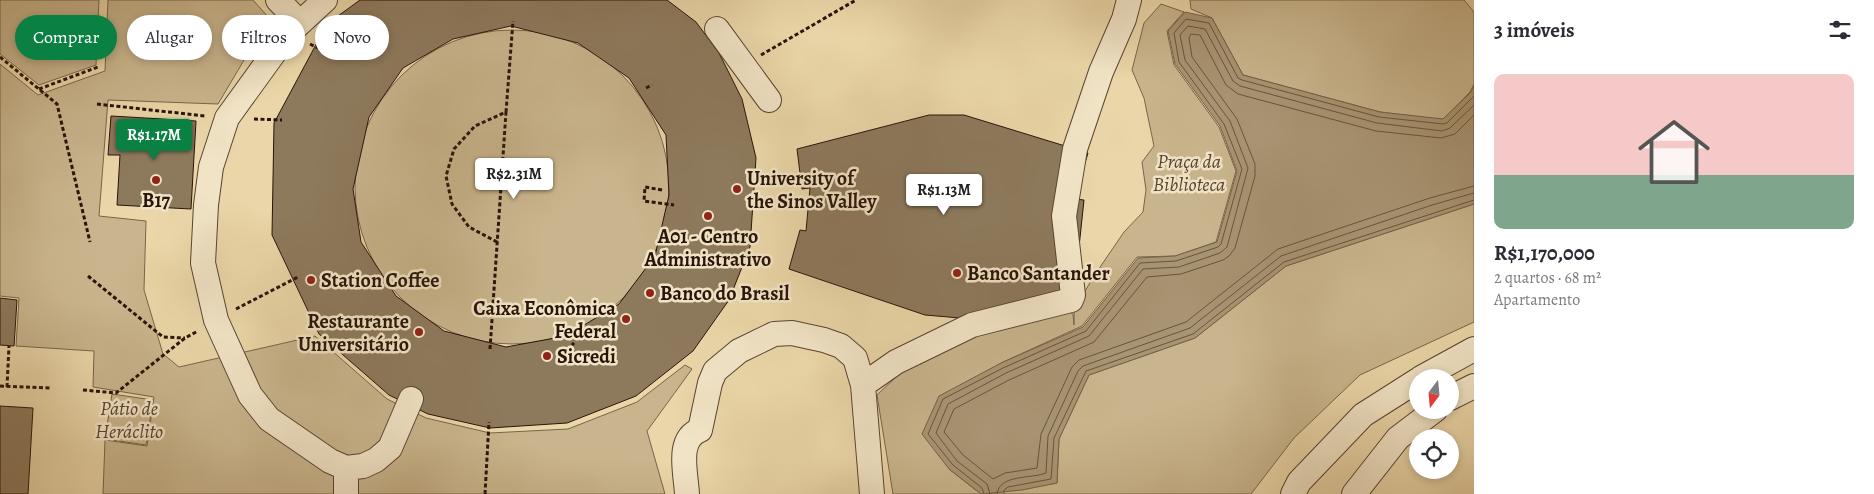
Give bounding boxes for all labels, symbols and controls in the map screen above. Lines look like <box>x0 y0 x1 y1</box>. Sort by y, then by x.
chip: Comprar <box>15 15 117 60</box>
chip: Alugar <box>127 15 212 60</box>
chip: Filtros <box>222 15 305 60</box>
chip: Novo <box>315 15 389 60</box>
text: 3 imóveis <box>1494 16 1575 44</box>
icon: filters <box>1826 16 1854 44</box>
icon: home <box>1629 107 1719 197</box>
pin: R$1.17M <box>108 119 200 161</box>
text: R$1.17M <box>127 124 181 146</box>
park label: Praça da Biblioteca <box>1153 148 1225 198</box>
pin: R$2.31M <box>468 158 560 200</box>
text: R$2.31M <box>486 163 542 185</box>
place label: University of the Sinos Valley <box>747 165 877 215</box>
marker: B17 <box>150 174 162 186</box>
pin: R$1.13M <box>898 174 990 216</box>
text: R$1.13M <box>917 179 971 201</box>
marker: University of the Sinos Valley <box>731 183 743 195</box>
place label: B17 <box>142 187 171 214</box>
marker: A01 - Centro Administrativo <box>702 210 714 222</box>
place label: A01 - Centro Administrativo <box>644 223 771 273</box>
text: R$1,170,000 <box>1494 239 1595 267</box>
place label: Banco Santander <box>967 260 1110 287</box>
place label: Station Coffee <box>321 267 440 294</box>
marker: Banco Santander <box>951 267 963 279</box>
text: 2 quartos · 68 m² <box>1494 267 1601 289</box>
marker: Station Coffee <box>305 274 317 286</box>
place label: Banco do Brasil <box>660 280 790 307</box>
marker: Banco do Brasil <box>644 287 656 299</box>
text: Apartamento <box>1494 289 1580 311</box>
place label: Caixa Econômica Federal <box>473 295 617 345</box>
place label: Restaurante Universitário <box>298 308 409 358</box>
marker: Caixa Econômica Federal <box>620 313 632 325</box>
marker: Restaurante Universitário <box>413 326 425 338</box>
place label: Sicredi <box>557 343 616 370</box>
marker: Sicredi <box>541 350 553 362</box>
north arrow <box>1409 369 1459 419</box>
map controls <box>1409 369 1459 479</box>
park label: Pátio de Heráclito <box>95 395 163 445</box>
button: locate <box>1409 429 1459 479</box>

